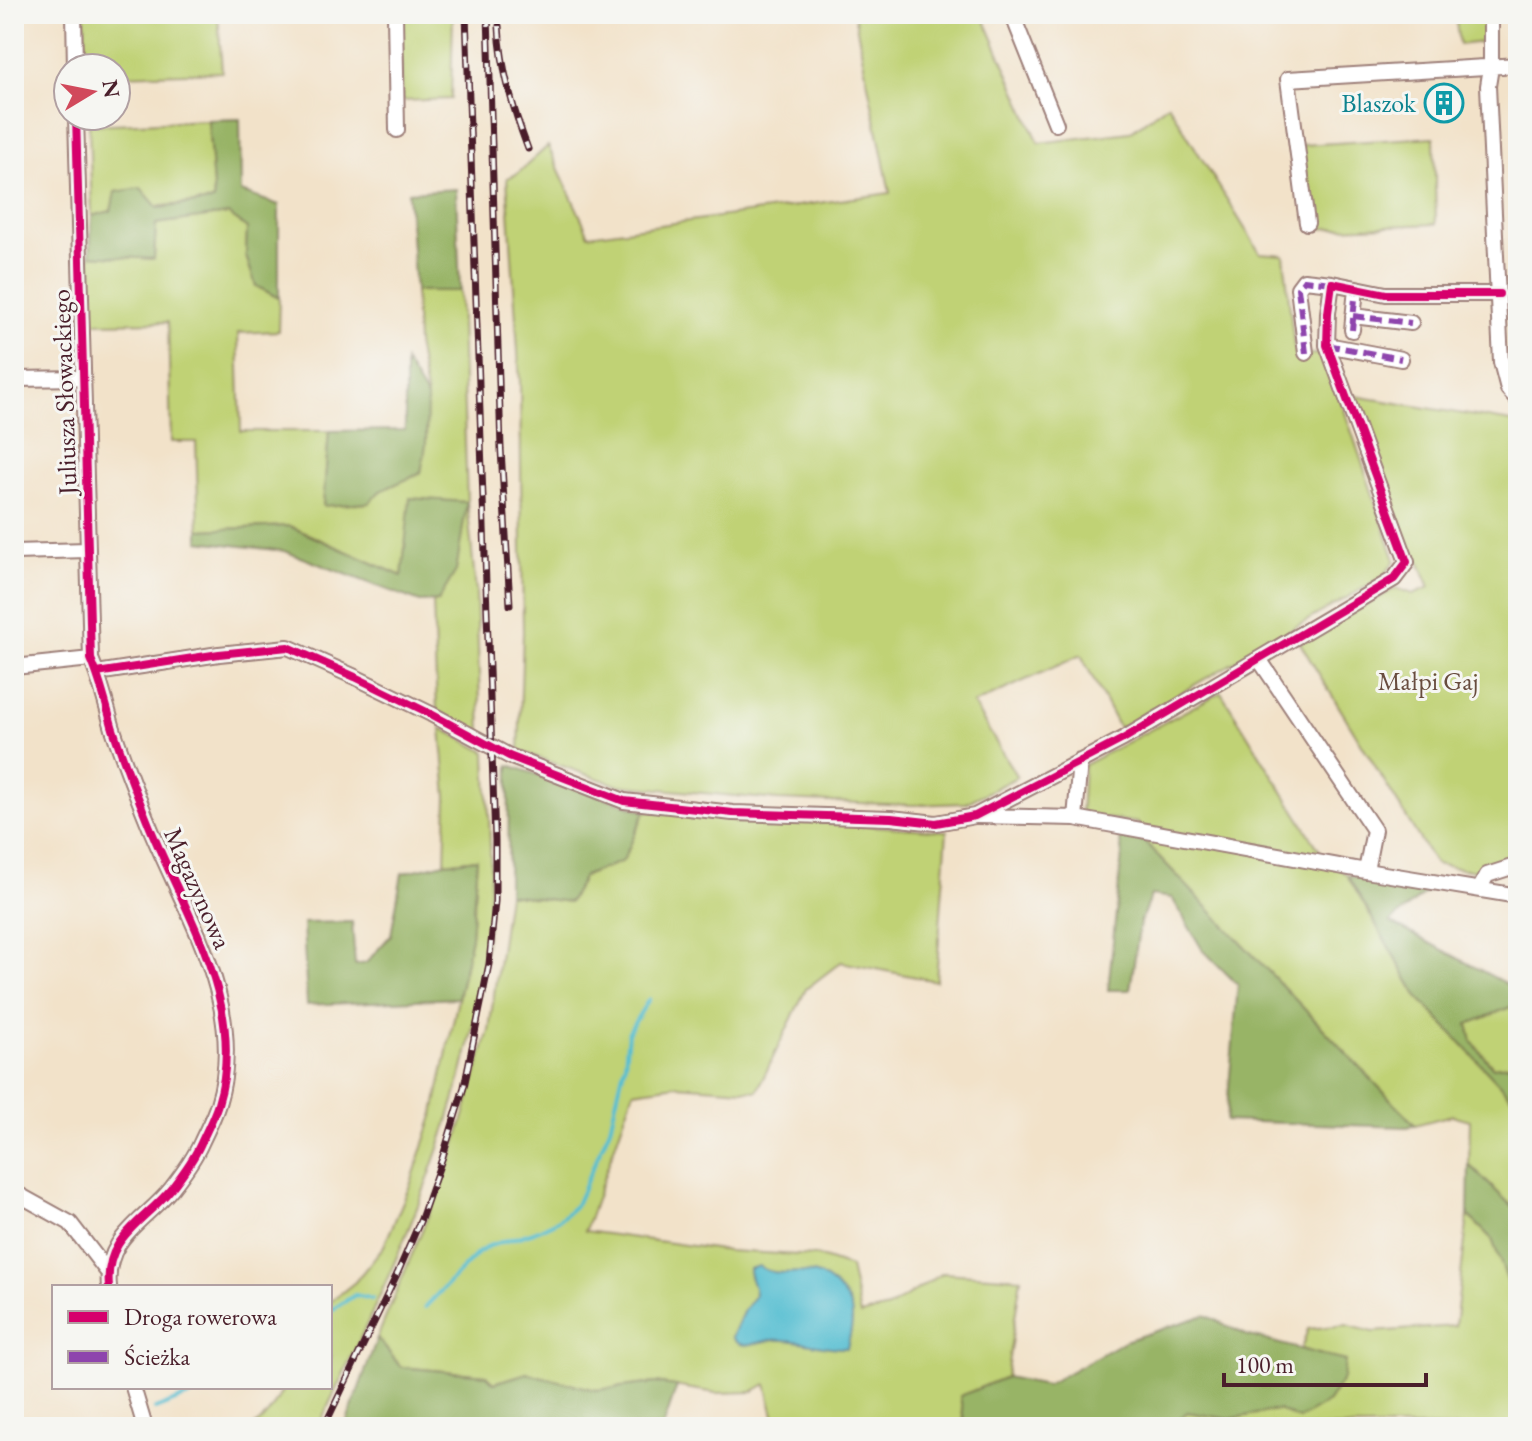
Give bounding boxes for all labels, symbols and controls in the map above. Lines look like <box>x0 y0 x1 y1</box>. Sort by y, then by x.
north arrow <box>52 52 132 132</box>
text: N <box>95 77 127 100</box>
building icon: Blaszok <box>1423 82 1465 124</box>
place label: Blaszok <box>1341 86 1417 120</box>
street label: Juliusza Słowackiego <box>43 289 85 497</box>
park label: Małpi Gaj <box>1378 664 1478 698</box>
street label: Magazynowa <box>156 822 240 955</box>
legend <box>52 1285 332 1389</box>
text: Droga rowerowa <box>124 1301 277 1332</box>
scale bar <box>1224 1337 1426 1387</box>
text: Ścieżka <box>124 1341 190 1372</box>
text: 100 m <box>1236 1349 1294 1380</box>

